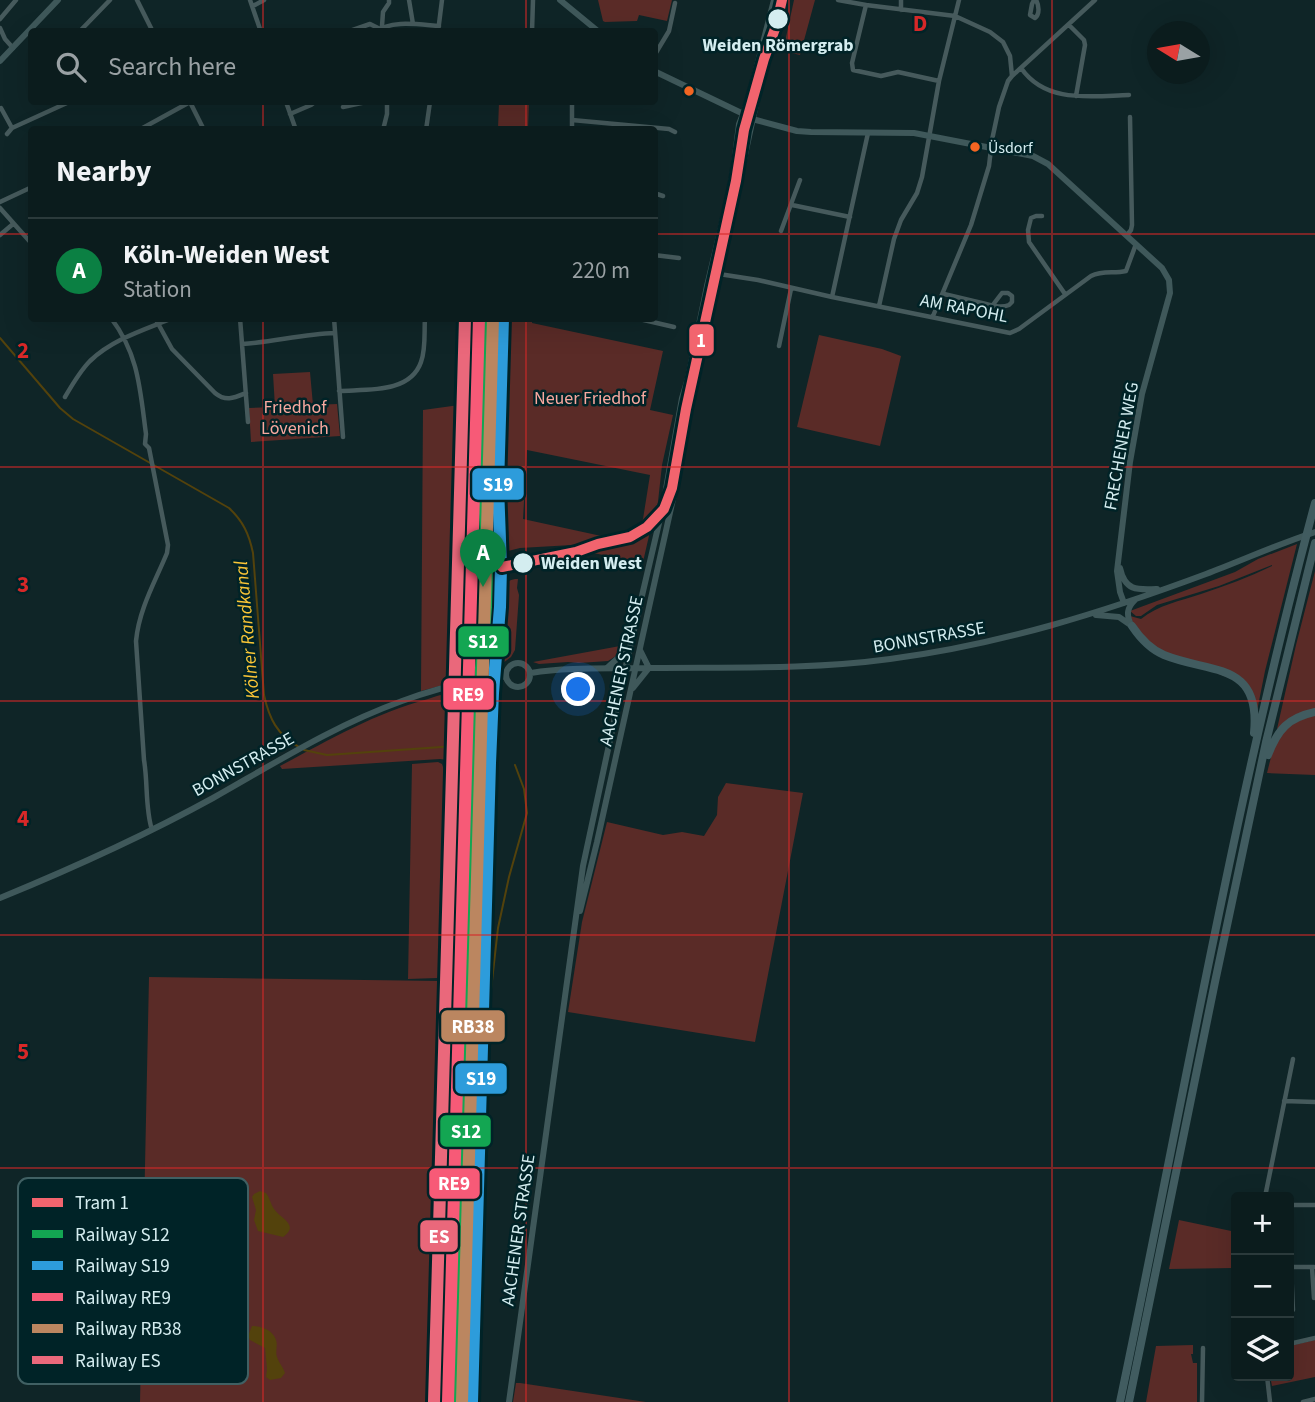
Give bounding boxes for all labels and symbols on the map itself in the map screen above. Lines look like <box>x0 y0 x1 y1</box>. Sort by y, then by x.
marker: Weiden Römergrab <box>766 7 790 31</box>
text: D <box>913 7 927 40</box>
north arrow <box>1147 21 1210 84</box>
place label: Weiden Römergrab <box>702 33 854 58</box>
unlabelled marker <box>682 84 696 98</box>
place label: Üsdorf <box>988 137 1034 159</box>
marker: Üsdorf <box>968 140 982 154</box>
street label: AM RAPOHL <box>918 288 1010 329</box>
line badge: 1 <box>688 323 715 357</box>
text: 1 <box>696 328 706 355</box>
text: 2 <box>17 334 29 367</box>
street label: FRECHENER WEG <box>1098 380 1145 512</box>
park label: Neuer Friedhof <box>534 386 647 411</box>
park label: Friedhof Lövenich <box>261 395 329 441</box>
line badge: S19 <box>471 467 525 501</box>
text: S19 <box>483 472 513 499</box>
pin: A <box>460 529 506 587</box>
marker: Weiden West <box>511 551 535 575</box>
place label: Weiden West <box>541 551 642 576</box>
water label: Kölner Randkanal <box>228 559 267 700</box>
text: 3 <box>17 568 29 601</box>
street label: AACHENER STRASSE <box>593 594 650 749</box>
street label: BONNSTRASSE <box>871 615 987 660</box>
line badge: S12 <box>457 625 510 658</box>
text: S12 <box>468 629 498 656</box>
your location <box>561 672 595 706</box>
line badge: RE9 <box>442 677 495 711</box>
text: RE9 <box>452 682 484 709</box>
street label: BONNSTRASSE <box>188 726 299 803</box>
text: 4 <box>17 802 29 835</box>
line badge: RB38 <box>440 1009 506 1043</box>
text: RB38 <box>451 1014 495 1041</box>
text: 5 <box>17 1035 29 1068</box>
line badge: S19 <box>454 1062 508 1095</box>
text: S19 <box>466 1066 496 1093</box>
line badge: S12 <box>439 1114 492 1148</box>
text: S12 <box>451 1119 481 1146</box>
street label: AACHENER STRASSE <box>495 1153 542 1308</box>
line badge: RE9 <box>428 1167 481 1200</box>
text: RE9 <box>438 1171 470 1198</box>
legend <box>18 1178 248 1384</box>
text: Tram 1 <box>75 1190 129 1217</box>
line badge: ES <box>419 1219 459 1253</box>
text: Railway S12 <box>75 1222 170 1249</box>
text: ES <box>429 1224 449 1251</box>
text: Railway S19 <box>75 1253 170 1280</box>
text: Railway RE9 <box>75 1285 171 1312</box>
text: Railway RB38 <box>75 1316 181 1343</box>
text: Railway ES <box>75 1348 161 1375</box>

